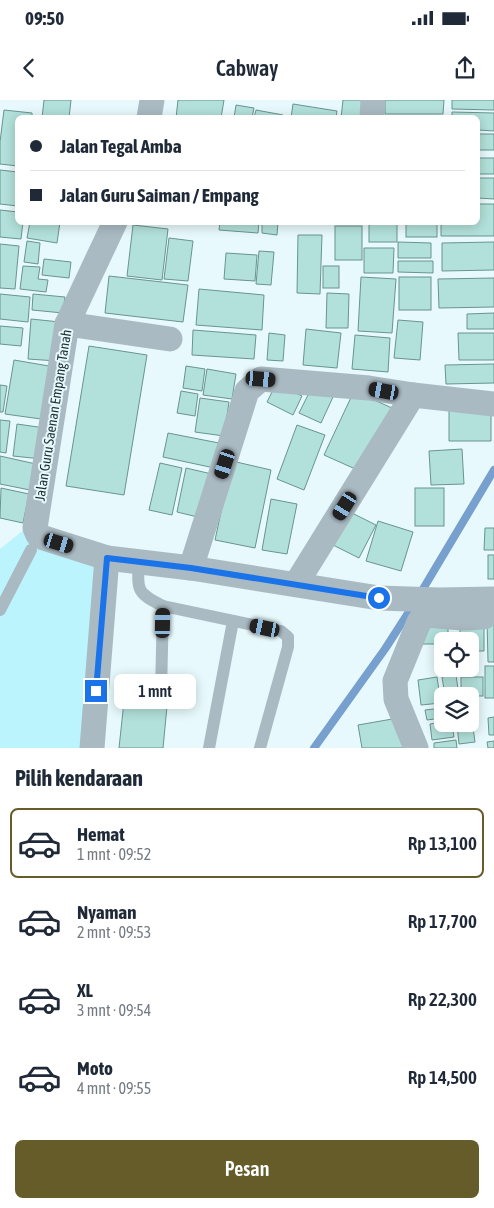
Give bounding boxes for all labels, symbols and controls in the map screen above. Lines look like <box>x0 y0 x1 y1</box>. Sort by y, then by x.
text: 09:50 <box>25 7 64 29</box>
icon: back <box>15 54 43 82</box>
icon: share <box>451 54 479 82</box>
text: Cabway <box>216 55 278 81</box>
text: Jalan Tegal Amba <box>60 135 182 157</box>
text: Jalan Guru Saiman / Empang <box>60 184 259 206</box>
street label: Jalan Guru Saenan Empang Tanah <box>32 328 74 502</box>
car <box>245 370 276 388</box>
car <box>367 381 400 401</box>
car <box>213 447 236 481</box>
car <box>330 489 359 523</box>
car <box>42 531 75 555</box>
route start <box>368 587 390 609</box>
car <box>155 608 170 638</box>
car <box>248 618 281 638</box>
map controls <box>434 632 479 732</box>
button: locate <box>434 632 479 677</box>
callout: 1 mnt <box>114 674 196 708</box>
route end <box>85 680 107 702</box>
text: 1 mnt <box>138 682 172 700</box>
button: layers <box>434 687 479 732</box>
text: Pilih kendaraan <box>15 765 143 791</box>
icon: car <box>17 821 62 866</box>
text: Hemat <box>77 823 125 845</box>
text: Rp 13,100 <box>408 832 477 854</box>
text: 1 mnt · 09:52 <box>77 845 151 863</box>
icon: car <box>17 899 62 944</box>
text: Nyaman <box>77 901 136 923</box>
text: Rp 17,700 <box>408 910 477 932</box>
text: 2 mnt · 09:53 <box>77 923 151 941</box>
icon: car <box>17 977 62 1022</box>
text: XL <box>77 979 93 1001</box>
text: Rp 22,300 <box>408 988 477 1010</box>
text: 3 mnt · 09:54 <box>77 1001 151 1019</box>
icon: car <box>17 1055 62 1100</box>
text: Moto <box>77 1057 113 1079</box>
text: Rp 14,500 <box>408 1066 477 1088</box>
text: 4 mnt · 09:55 <box>77 1079 151 1097</box>
button: Pesan <box>15 1140 479 1198</box>

